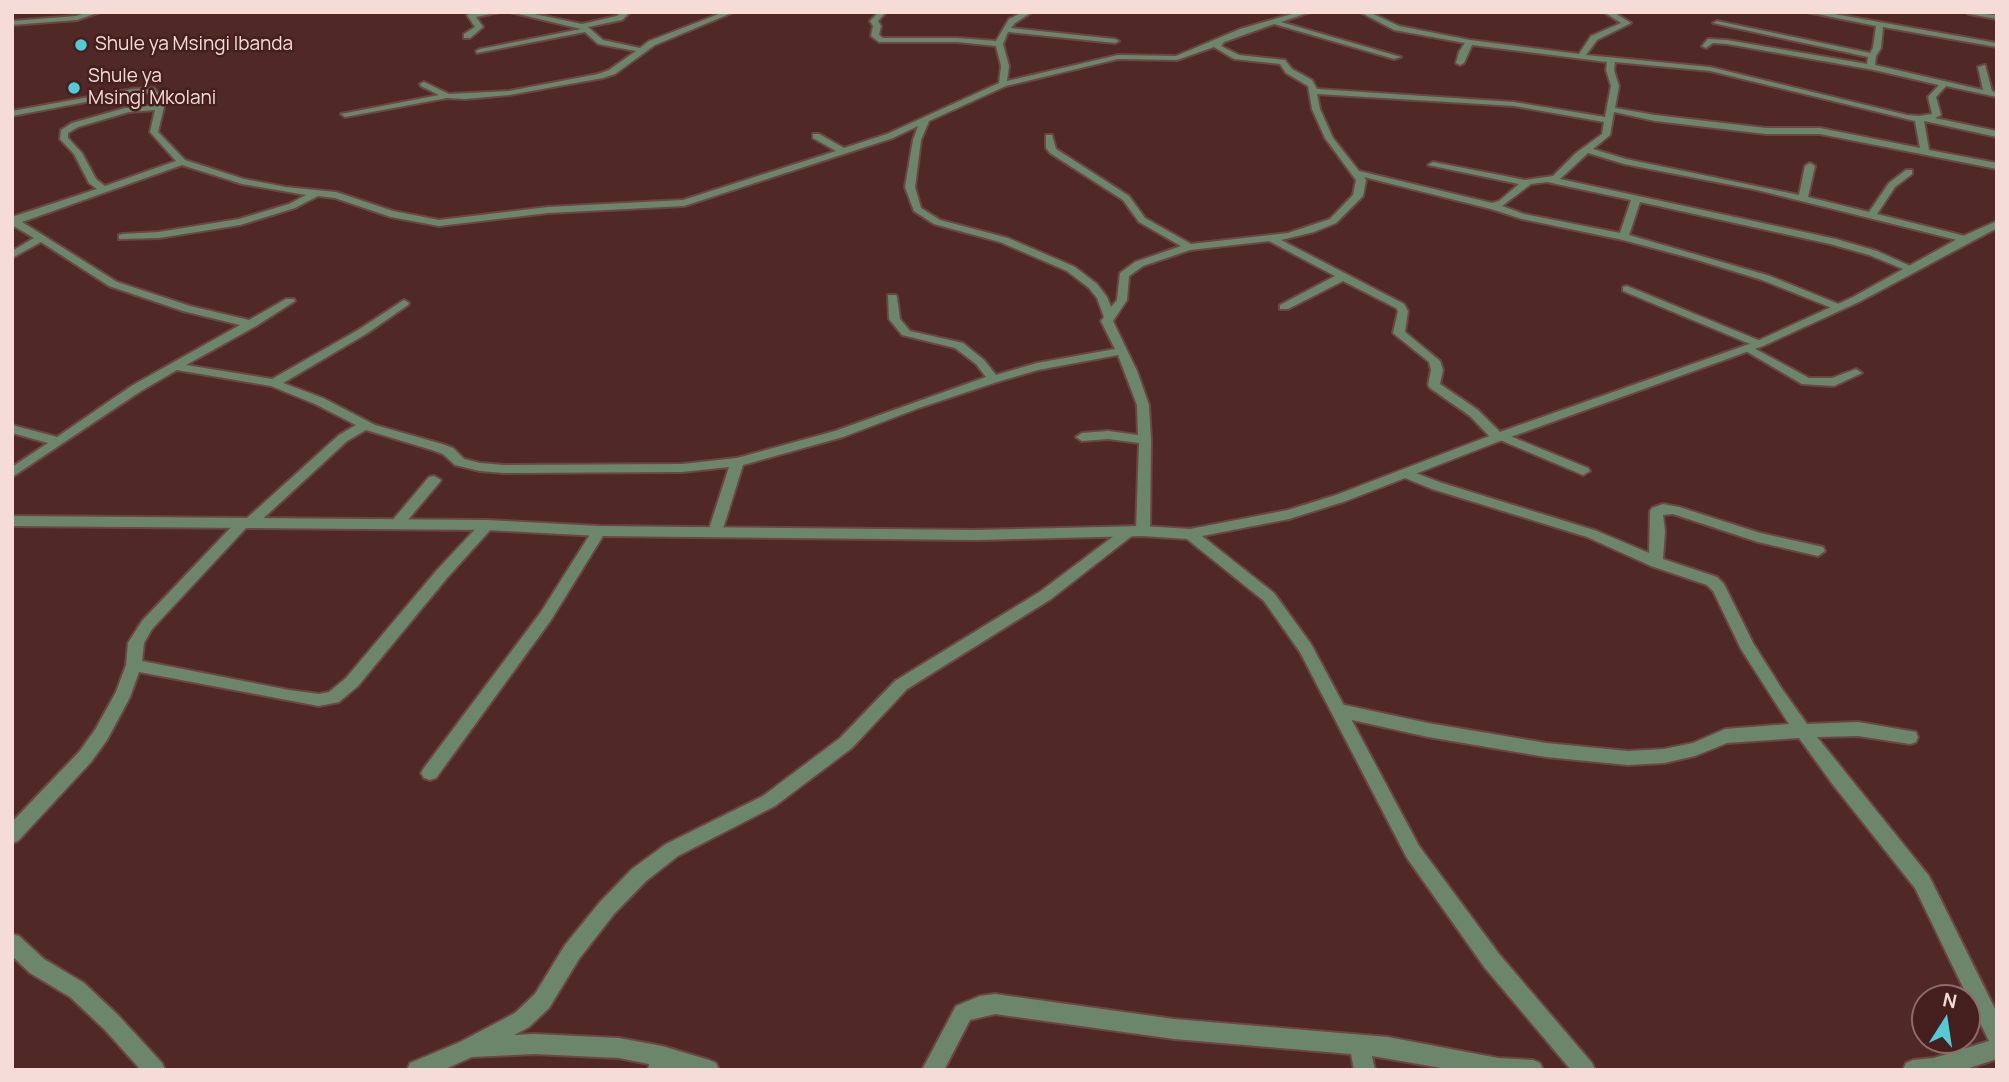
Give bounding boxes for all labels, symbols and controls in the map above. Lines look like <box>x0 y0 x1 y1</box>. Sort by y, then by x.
place label: Shule ya Msingi Ibanda <box>95 34 293 56</box>
marker: Shule ya Msingi Ibanda <box>73 37 89 53</box>
place label: Shule ya Msingi Mkolani <box>88 66 216 110</box>
marker: Shule ya Msingi Mkolani <box>66 80 82 96</box>
north arrow <box>1911 984 1981 1054</box>
text: N <box>1941 986 1959 1015</box>

